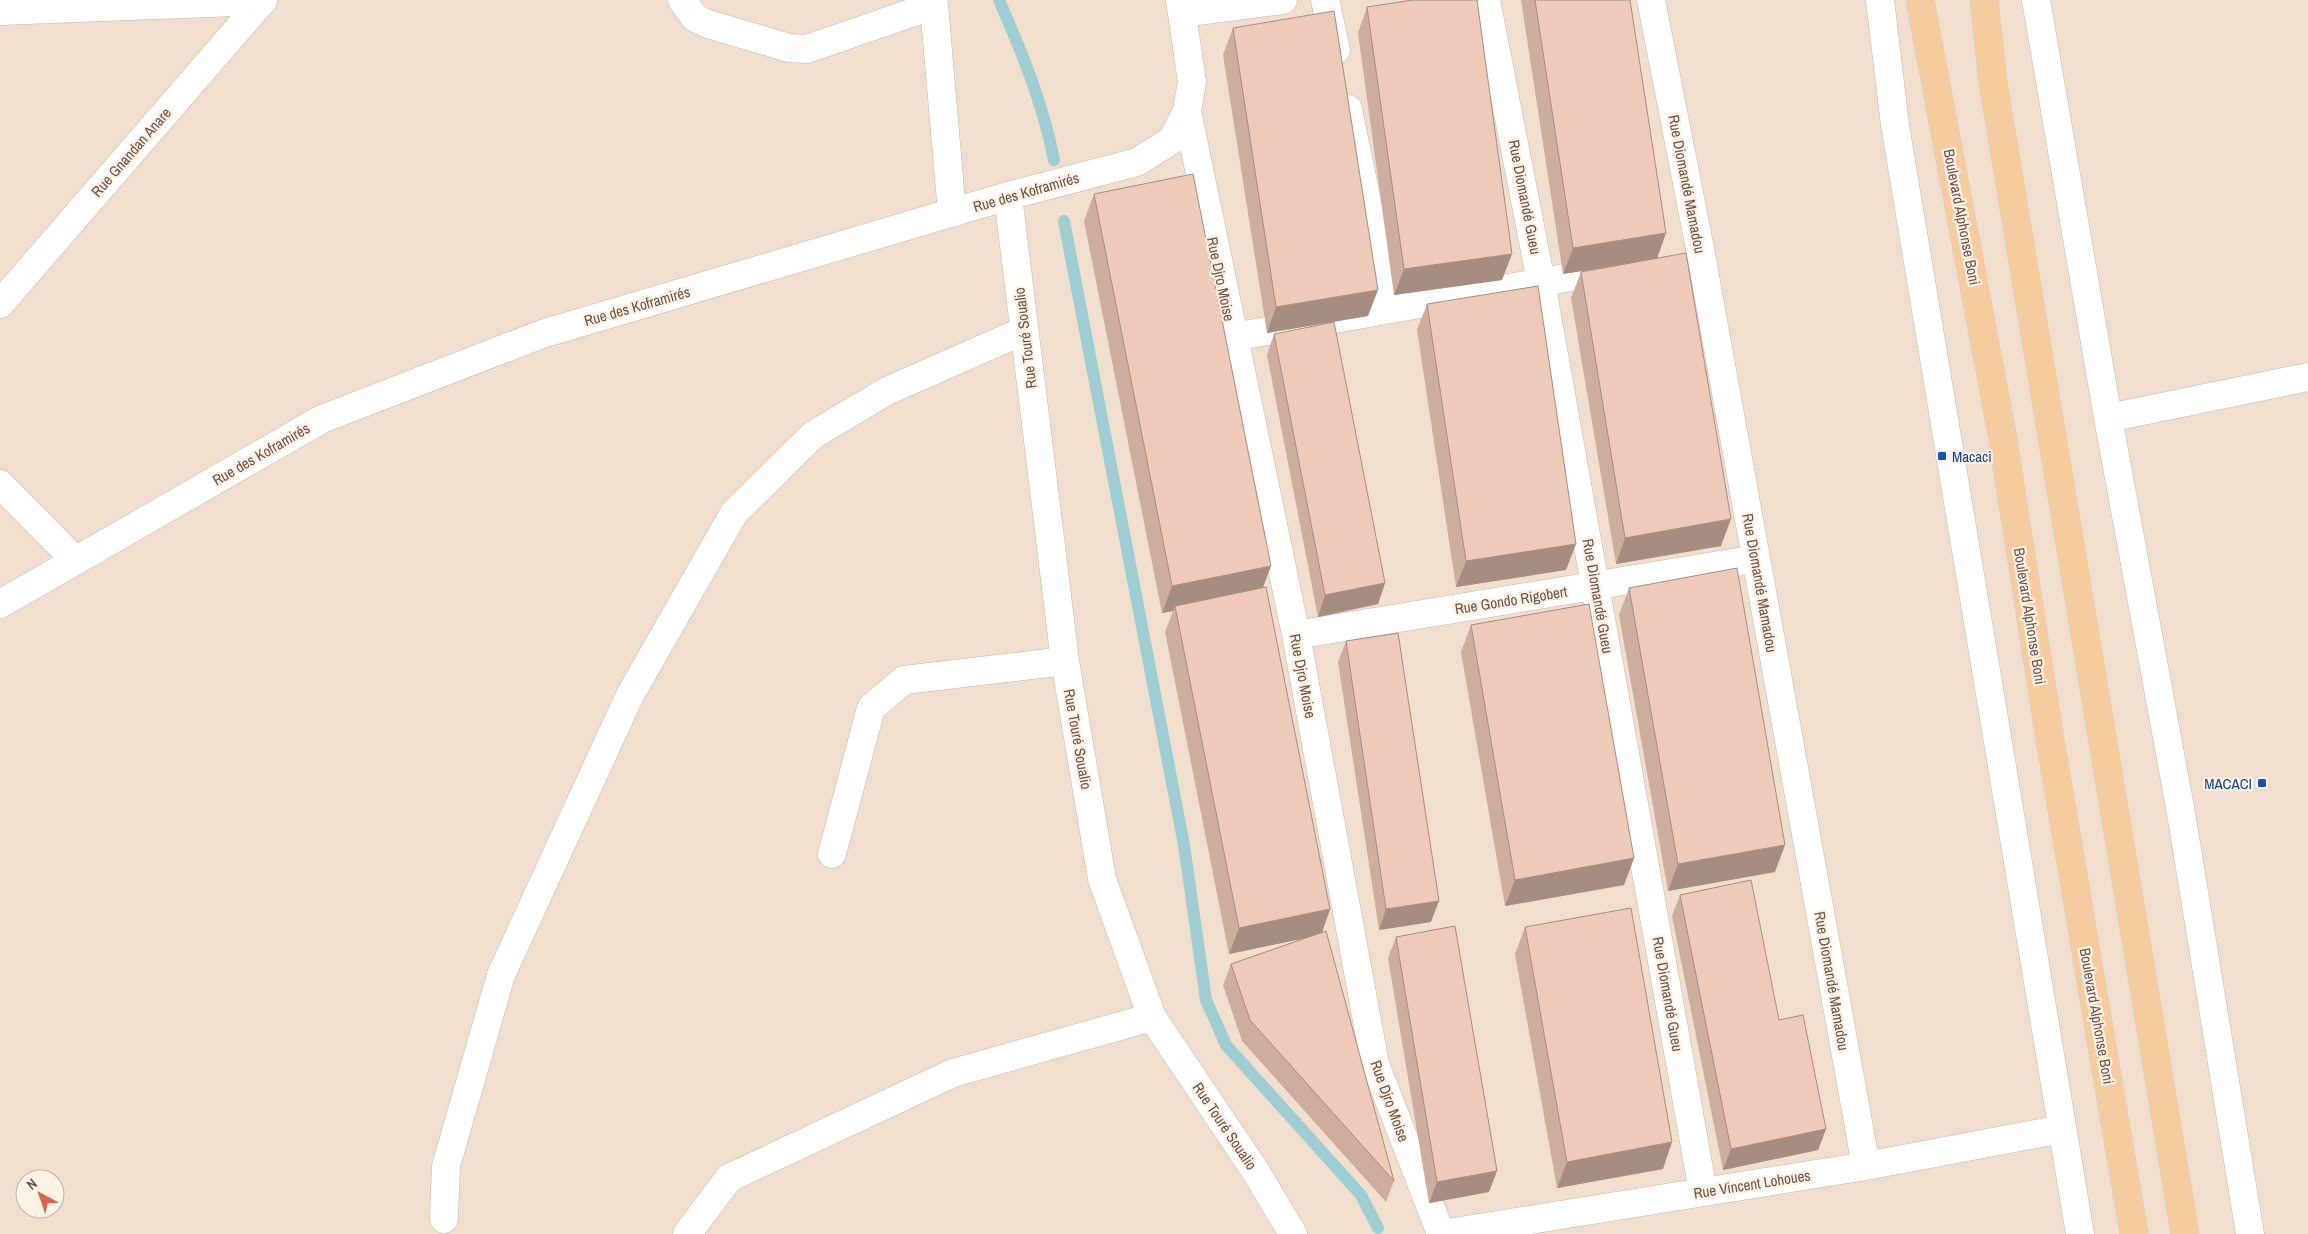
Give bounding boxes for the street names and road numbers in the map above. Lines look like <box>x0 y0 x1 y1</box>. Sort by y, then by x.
street label: Rue Gnandan Anare <box>86 103 176 201</box>
street label: Rue Diomandé Mamadou <box>1663 113 1711 255</box>
street label: Rue Diomandé Gueu <box>1504 138 1546 256</box>
street label: Boulevard Alphonse Boni <box>1939 147 1985 287</box>
street label: Rue des Koframirés <box>971 167 1081 217</box>
street label: Rue Djro Moise <box>1202 235 1240 323</box>
street label: Rue des Koframirés <box>582 281 692 331</box>
street label: Rue Touré Soualio <box>1008 286 1042 390</box>
street label: Rue des Koframirés <box>208 418 314 490</box>
street label: Rue Diomandé Mamadou <box>1737 512 1783 654</box>
street label: Rue Diomandé Gueu <box>1578 537 1618 655</box>
street label: Boulevard Alphonse Boni <box>2009 546 2051 686</box>
street label: Rue Gondo Rigobert <box>1453 581 1569 619</box>
street label: Rue Djro Moise <box>1285 632 1321 720</box>
street label: Rue Touré Soualio <box>1059 687 1097 791</box>
street label: Rue Diomandé Mamadou <box>1809 910 1855 1052</box>
street label: Rue Diomandé Gueu <box>1648 935 1688 1053</box>
street label: Boulevard Alphonse Boni <box>2075 946 2119 1086</box>
street label: Rue Djro Moise <box>1366 1057 1415 1145</box>
street label: Rue Touré Soualio <box>1188 1078 1262 1174</box>
street label: Rue Vincent Lohoues <box>1692 1164 1812 1204</box>

